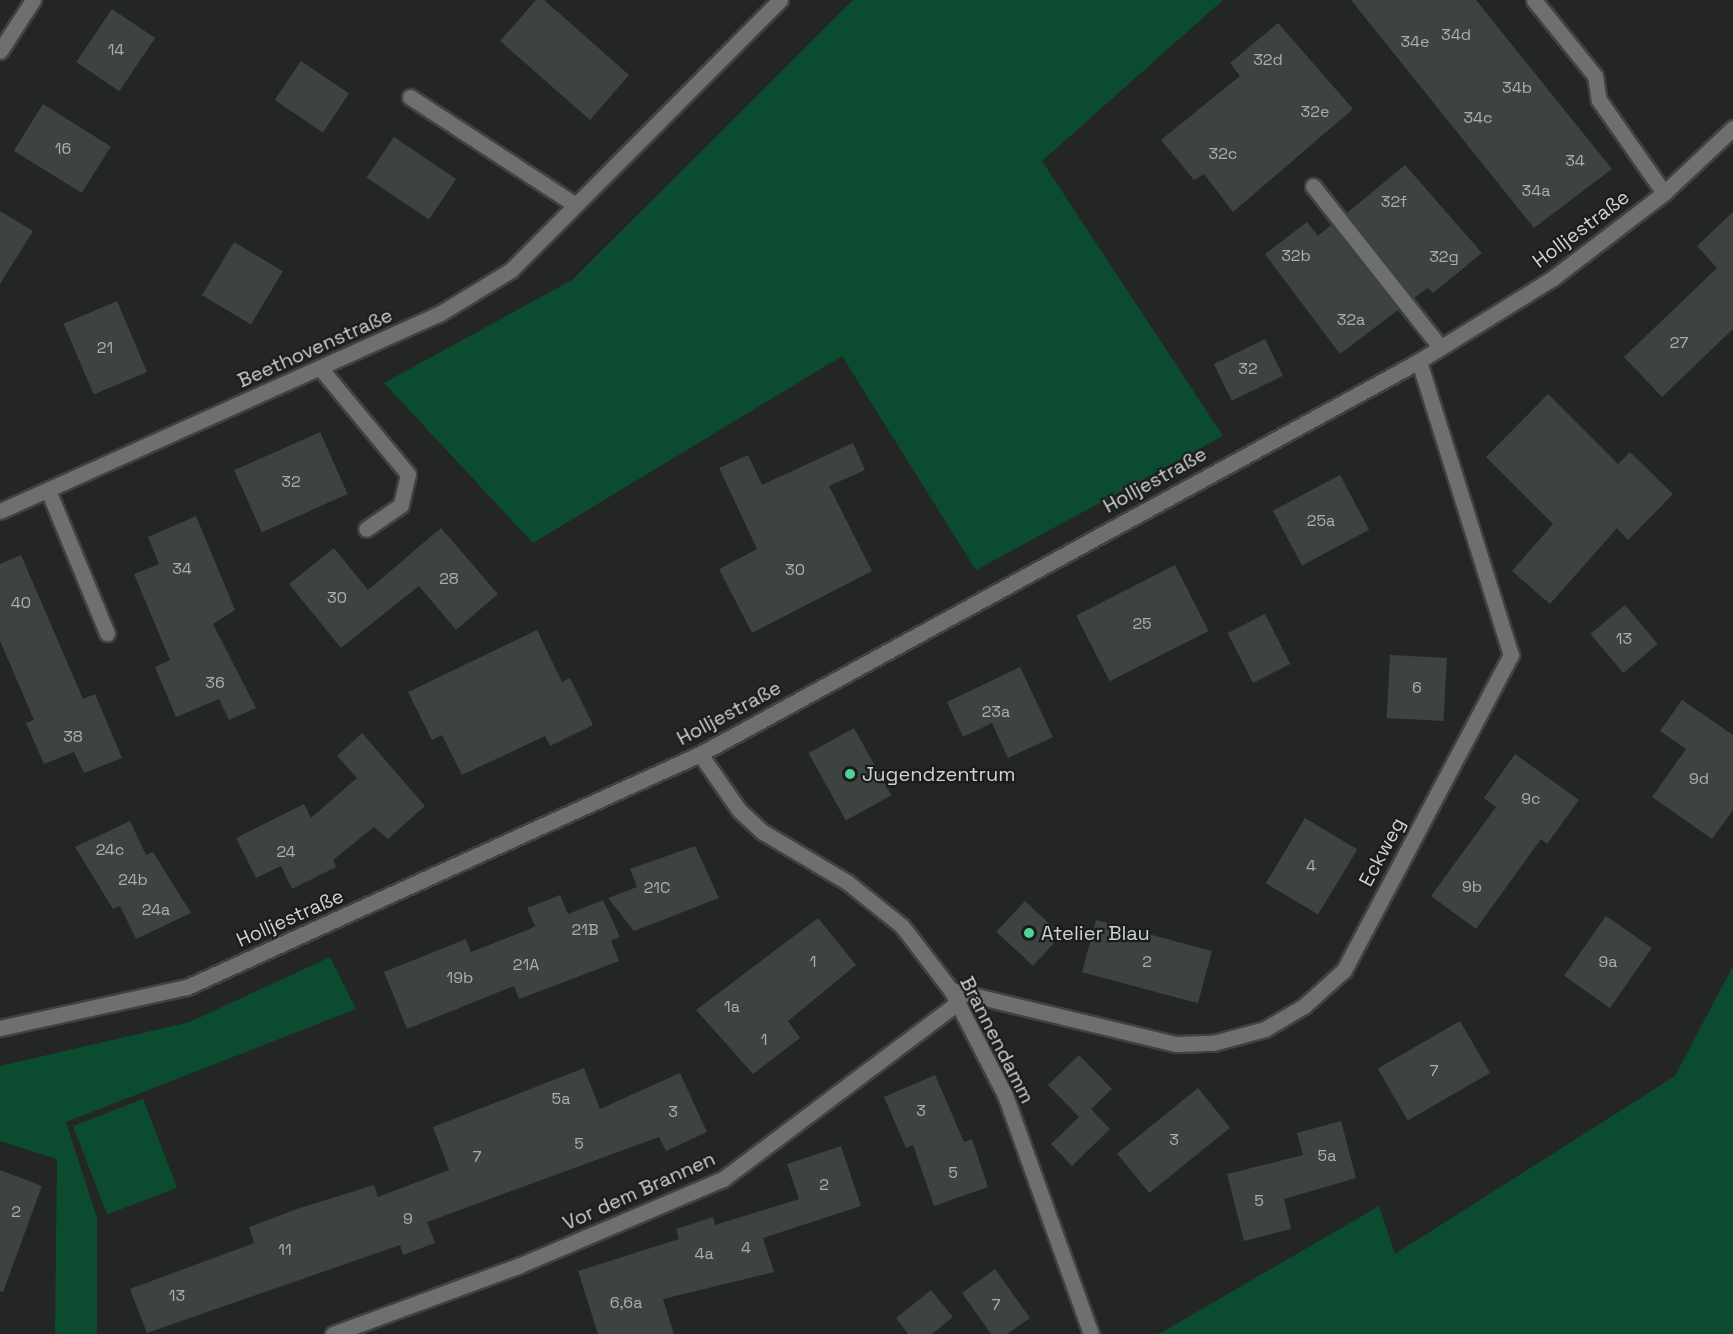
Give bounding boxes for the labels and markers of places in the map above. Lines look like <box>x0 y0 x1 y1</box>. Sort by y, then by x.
place label: Jugendzentrum <box>862 762 1015 786</box>
marker: Jugendzentrum <box>843 767 857 781</box>
place label: Atelier Blau <box>1041 921 1150 945</box>
marker: Atelier Blau <box>1022 926 1036 940</box>

